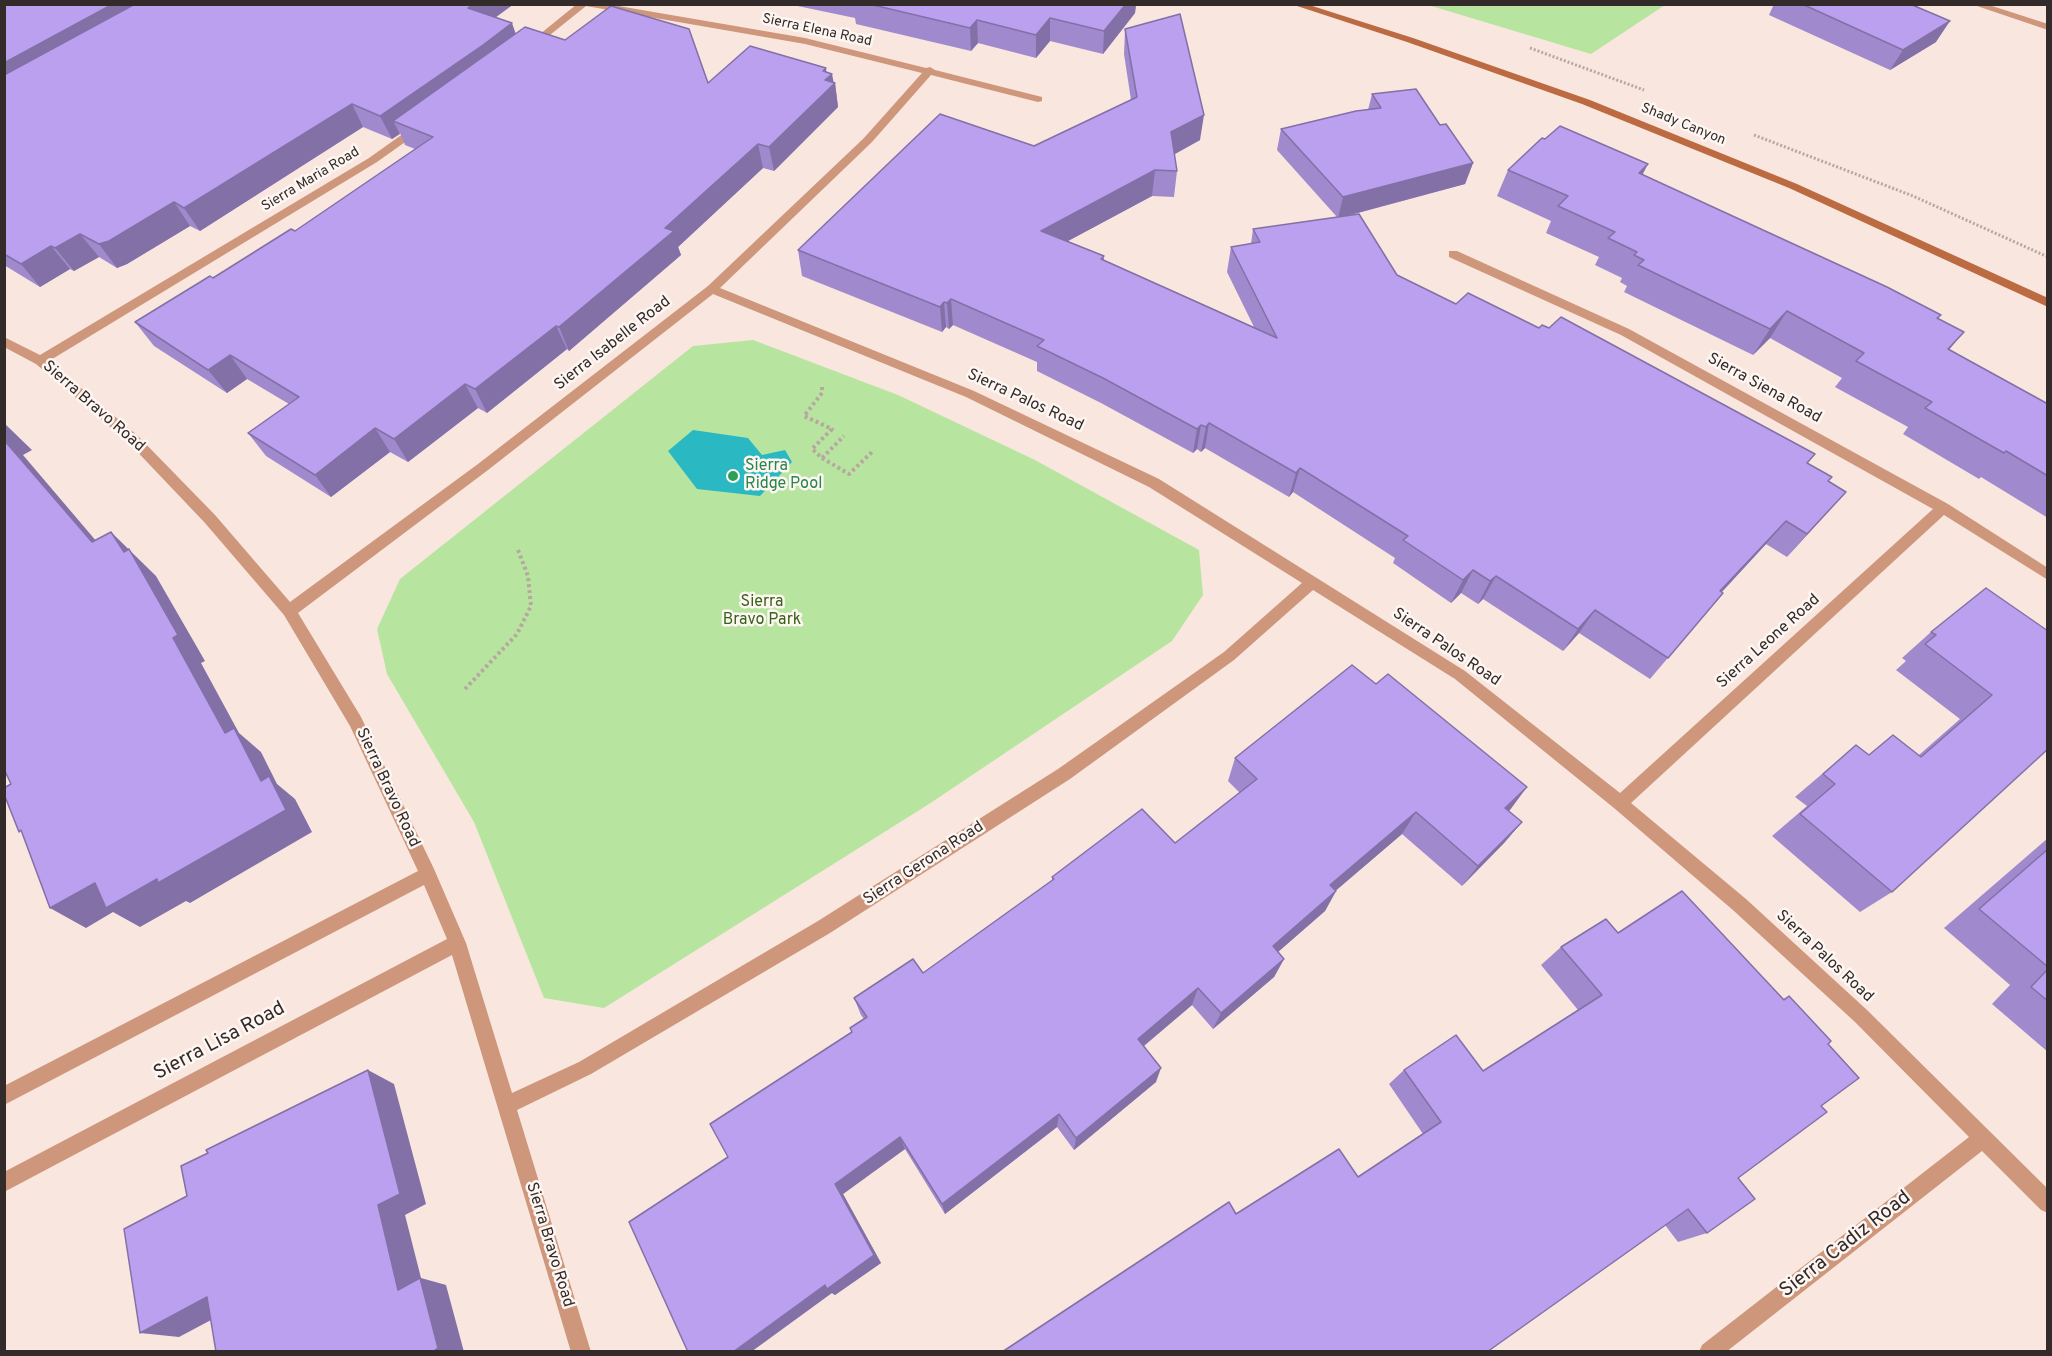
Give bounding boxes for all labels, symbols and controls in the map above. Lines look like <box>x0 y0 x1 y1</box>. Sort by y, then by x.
street label: Sierra Elena Road <box>761 11 873 51</box>
street label: Shady Canyon <box>1638 100 1728 150</box>
street label: Sierra Maria Road <box>259 144 363 216</box>
street label: Sierra Isabelle Road <box>551 293 675 395</box>
street label: Sierra Siena Road <box>1704 350 1824 428</box>
street label: Sierra Bravo Road <box>38 357 148 457</box>
street label: Sierra Palos Road <box>964 366 1086 436</box>
place label: Sierra Ridge Pool <box>745 457 822 495</box>
marker: Sierra Ridge Pool <box>726 469 740 483</box>
street label: Sierra Leone Road <box>1714 591 1824 693</box>
park label: Sierra Bravo Park <box>723 593 801 631</box>
street label: Sierra Palos Road <box>1388 605 1504 691</box>
street label: Sierra Bravo Road <box>351 725 423 851</box>
street label: Sierra Gerona Road <box>860 818 988 910</box>
street label: Sierra Palos Road <box>1771 907 1877 1007</box>
street label: Sierra Lisa Road <box>150 997 290 1087</box>
street label: Sierra Bravo Road <box>521 1180 577 1310</box>
street label: Sierra Cadiz Road <box>1776 1186 1916 1304</box>

